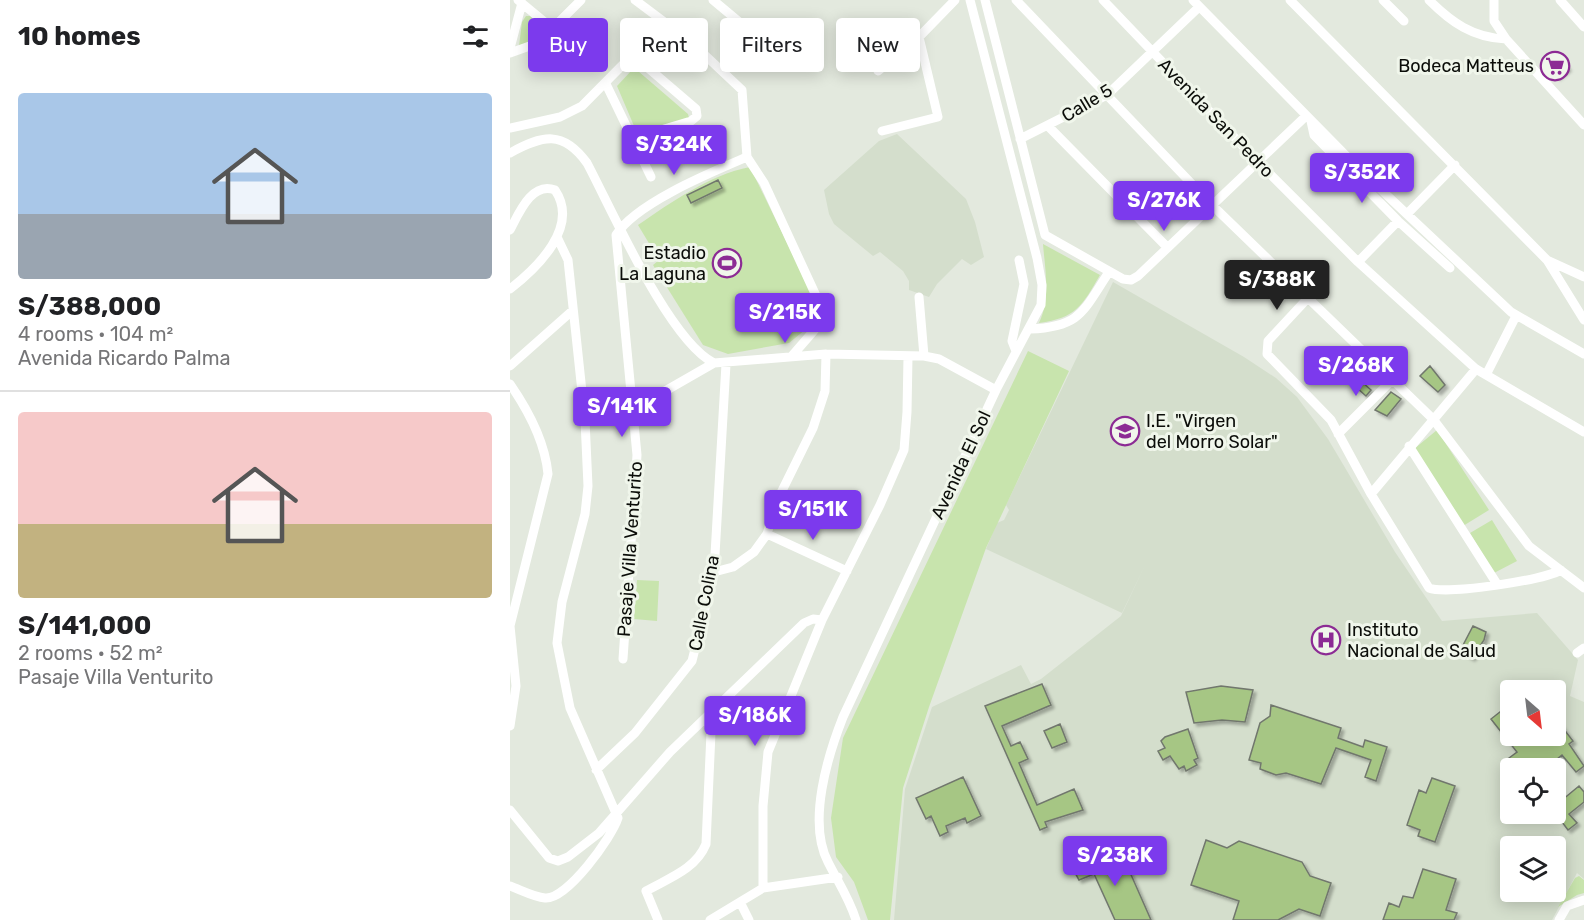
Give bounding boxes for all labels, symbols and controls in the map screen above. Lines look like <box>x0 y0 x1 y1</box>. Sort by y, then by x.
chip: Buy <box>528 18 608 72</box>
chip: Rent <box>620 18 708 72</box>
chip: Filters <box>720 18 824 72</box>
chip: New <box>836 18 920 72</box>
icon: filters <box>459 20 492 53</box>
text: 10 homes <box>18 21 141 52</box>
supermarket icon: Bodeca Matteus <box>1539 50 1571 82</box>
street label: Avenida San Pedro <box>1153 54 1279 182</box>
place label: Bodeca Matteus <box>1398 55 1534 77</box>
street label: Calle 5 <box>1057 79 1117 127</box>
pin: S/324K <box>625 125 723 176</box>
icon: home <box>201 132 309 240</box>
text: S/324K <box>636 132 712 156</box>
pin: S/352K <box>1313 153 1411 204</box>
text: S/352K <box>1324 160 1400 184</box>
pin: S/276K <box>1115 181 1213 232</box>
text: S/276K <box>1127 188 1201 212</box>
place label: Estadio La Laguna <box>619 242 706 285</box>
sports icon: Estadio La Laguna <box>711 247 743 279</box>
pin: S/388K <box>1228 260 1326 311</box>
text: S/388K <box>1238 267 1316 291</box>
text: S/388,000 <box>18 291 161 322</box>
pin: S/215K <box>736 293 834 344</box>
text: S/215K <box>749 300 821 324</box>
text: 4 rooms · 104 m² <box>18 322 173 346</box>
text: Avenida Ricardo Palma <box>18 346 231 370</box>
pin: S/268K <box>1307 346 1405 397</box>
text: S/268K <box>1318 353 1394 377</box>
pin: S/141K <box>573 387 671 438</box>
text: S/141K <box>587 394 657 418</box>
street label: Avenida El Sol <box>926 407 996 523</box>
place label: I.E. "Virgen del Morro Solar" <box>1146 410 1278 453</box>
school or university icon: I.E. "Virgen del Morro Solar" <box>1109 415 1141 447</box>
icon: home <box>201 451 309 559</box>
street label: Pasaje Villa Venturito <box>613 460 647 638</box>
pin: S/151K <box>764 490 862 541</box>
text: S/151K <box>778 497 848 521</box>
street label: Calle Colina <box>684 553 724 653</box>
text: S/141,000 <box>18 610 152 641</box>
place label: Instituto Nacional de Salud <box>1347 619 1496 662</box>
hospital icon: Instituto Nacional de Salud <box>1310 624 1342 656</box>
text: 2 rooms · 52 m² <box>18 641 163 665</box>
text: Pasaje Villa Venturito <box>18 665 214 689</box>
north arrow <box>1500 680 1566 746</box>
map controls <box>1500 680 1566 902</box>
pin: S/186K <box>706 696 804 747</box>
text: S/186K <box>718 703 792 727</box>
button: locate <box>1500 758 1566 824</box>
pin: S/238K <box>1066 836 1164 887</box>
button: layers <box>1500 836 1566 902</box>
text: S/238K <box>1077 843 1153 867</box>

